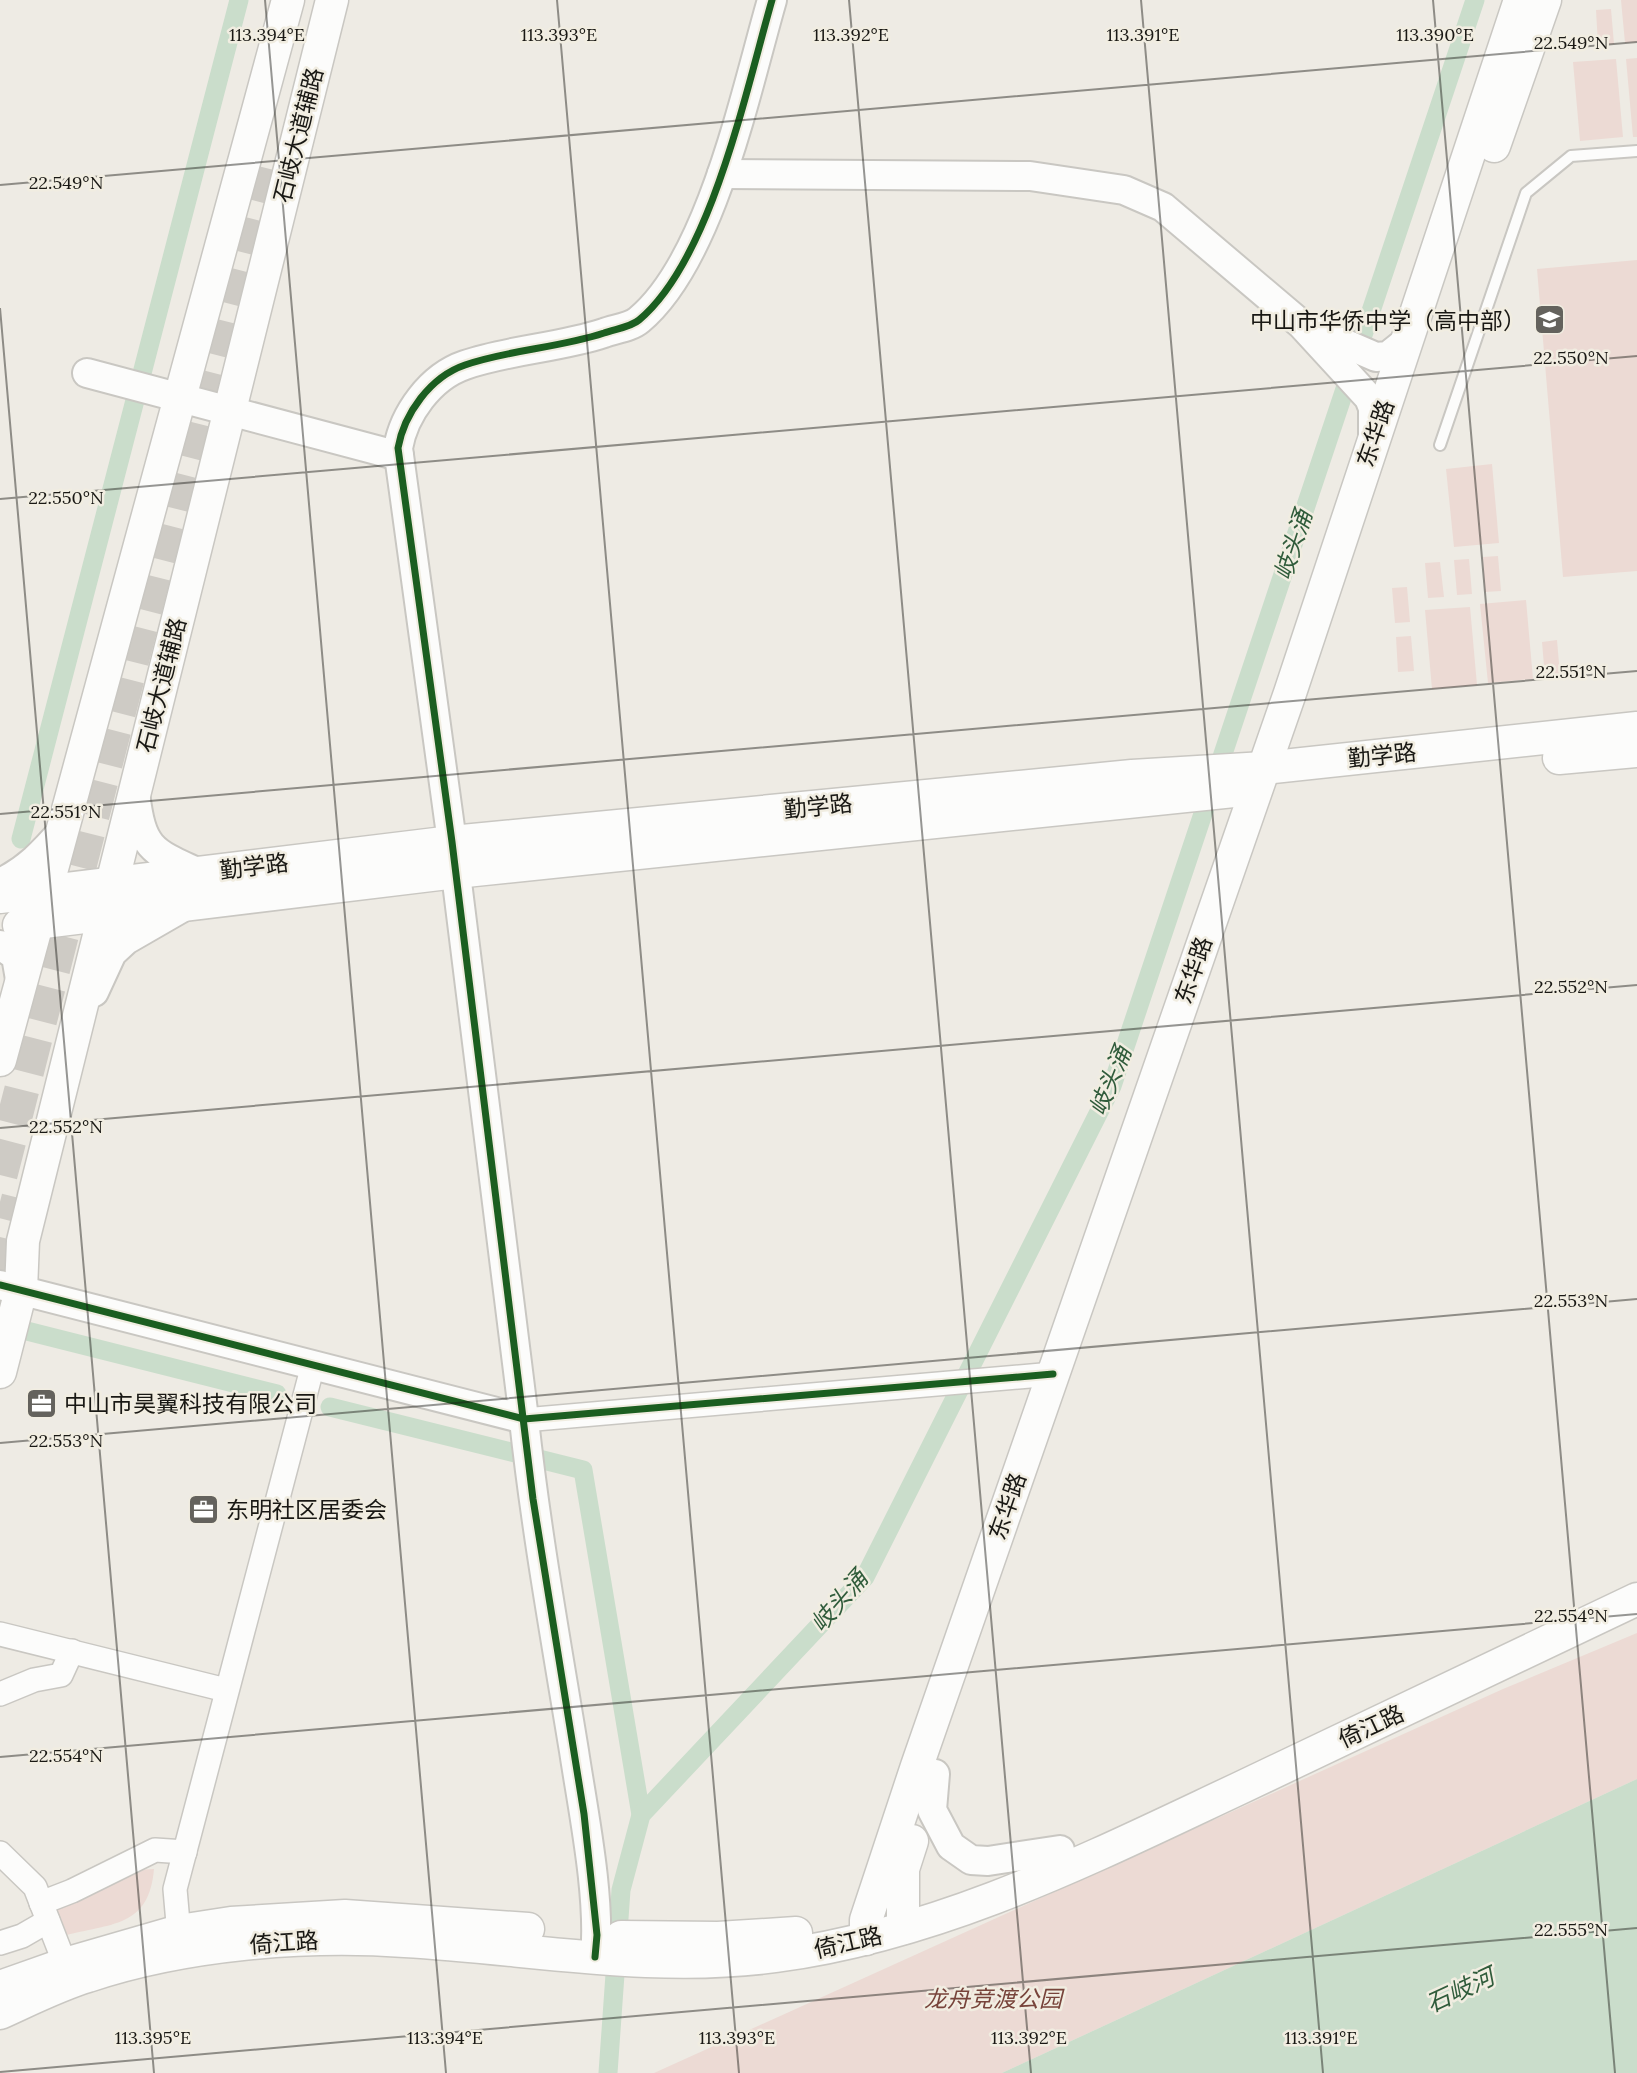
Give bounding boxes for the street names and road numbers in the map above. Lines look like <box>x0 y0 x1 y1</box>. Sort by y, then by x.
street label: 石岐大道辅路 <box>267 65 329 205</box>
street label: 东华路 <box>1350 396 1400 470</box>
street label: 石岐大道辅路 <box>130 615 192 755</box>
street label: 勤学路 <box>1346 737 1418 773</box>
street label: 勤学路 <box>782 788 854 824</box>
street label: 勤学路 <box>218 847 290 885</box>
street label: 东华路 <box>1168 933 1218 1007</box>
street label: 东华路 <box>982 1469 1032 1543</box>
street label: 倚江路 <box>1334 1698 1408 1754</box>
street label: 倚江路 <box>811 1920 885 1964</box>
street label: 倚江路 <box>249 1925 319 1959</box>

